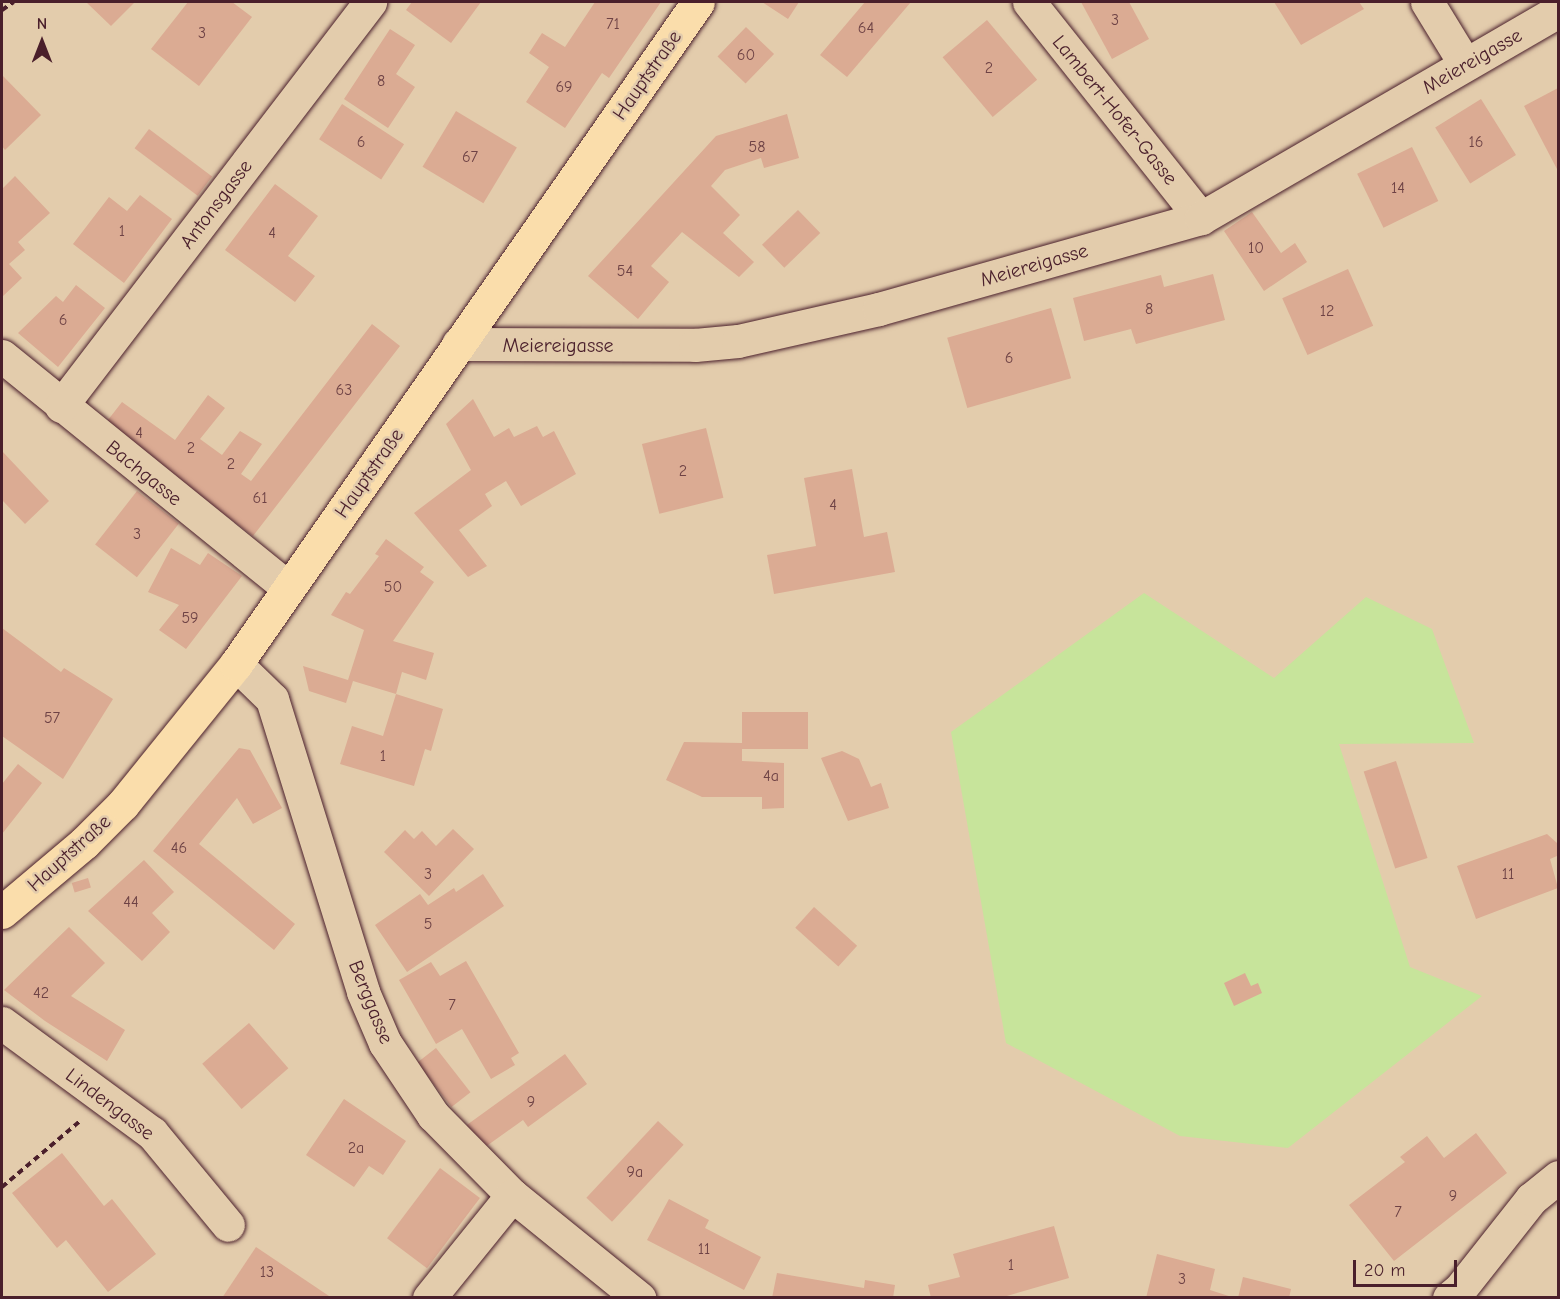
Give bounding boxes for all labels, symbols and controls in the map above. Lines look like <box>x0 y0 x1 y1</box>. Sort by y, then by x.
house number: 3 <box>1111 10 1119 30</box>
north arrow <box>12 12 72 72</box>
house number: 71 <box>606 14 620 34</box>
text: N <box>37 15 47 33</box>
house number: 64 <box>858 18 874 38</box>
house number: 3 <box>198 23 206 43</box>
street label: Meiereigasse <box>1418 23 1526 99</box>
street label: Hauptstraße <box>607 26 687 124</box>
street label: Lambert-Hofer-Gasse <box>1047 30 1183 190</box>
house number: 60 <box>737 45 755 65</box>
house number: 2 <box>985 58 993 78</box>
house number: 8 <box>377 71 385 91</box>
house number: 69 <box>555 77 573 97</box>
house number: 6 <box>357 132 365 152</box>
house number: 16 <box>1468 132 1484 152</box>
house number: 58 <box>749 137 765 157</box>
house number: 67 <box>462 147 478 167</box>
street label: Antonsgasse <box>175 155 257 253</box>
house number: 14 <box>1391 178 1405 198</box>
house number: 1 <box>119 221 125 241</box>
house number: 4 <box>268 223 276 243</box>
street label: Meiereigasse <box>977 238 1091 292</box>
house number: 10 <box>1248 238 1264 258</box>
house number: 54 <box>617 261 633 281</box>
house number: 8 <box>1145 299 1153 319</box>
house number: 12 <box>1320 301 1334 321</box>
house number: 6 <box>59 310 67 330</box>
street label: Meiereigasse <box>503 333 613 357</box>
house number: 6 <box>1005 348 1013 368</box>
house number: 63 <box>336 380 352 400</box>
house number: 4 <box>135 423 143 443</box>
street label: Hauptstraße <box>329 424 409 522</box>
street label: Bachgasse <box>101 435 187 511</box>
house number: 2 <box>187 438 195 458</box>
house number: 2 <box>227 454 235 474</box>
house number: 2 <box>679 461 687 481</box>
house number: 61 <box>252 488 268 508</box>
house number: 4 <box>829 495 837 515</box>
house number: 3 <box>133 524 141 544</box>
house number: 50 <box>384 577 402 597</box>
house number: 59 <box>181 608 199 628</box>
house number: 57 <box>44 708 60 728</box>
house number: 1 <box>380 746 386 766</box>
house number: 4a <box>763 766 779 786</box>
street label: Hauptstraße <box>22 809 116 897</box>
house number: 46 <box>171 838 187 858</box>
house number: 3 <box>424 864 432 884</box>
house number: 11 <box>1502 864 1514 884</box>
house number: 44 <box>123 892 139 912</box>
house number: 5 <box>424 914 432 934</box>
street label: Berggasse <box>343 957 399 1047</box>
house number: 42 <box>33 983 49 1003</box>
house number: 7 <box>448 995 456 1015</box>
street label: Lindengasse <box>61 1063 159 1145</box>
house number: 9 <box>527 1092 535 1112</box>
house number: 2a <box>348 1138 364 1158</box>
house number: 9a <box>627 1162 643 1182</box>
house number: 9 <box>1449 1186 1457 1206</box>
house number: 7 <box>1394 1202 1402 1222</box>
house number: 11 <box>698 1239 710 1259</box>
scale bar <box>1356 1248 1460 1286</box>
house number: 1 <box>1008 1255 1014 1275</box>
text: 20 m <box>1364 1260 1405 1281</box>
house number: 13 <box>260 1262 274 1282</box>
house number: 3 <box>1178 1269 1186 1289</box>

